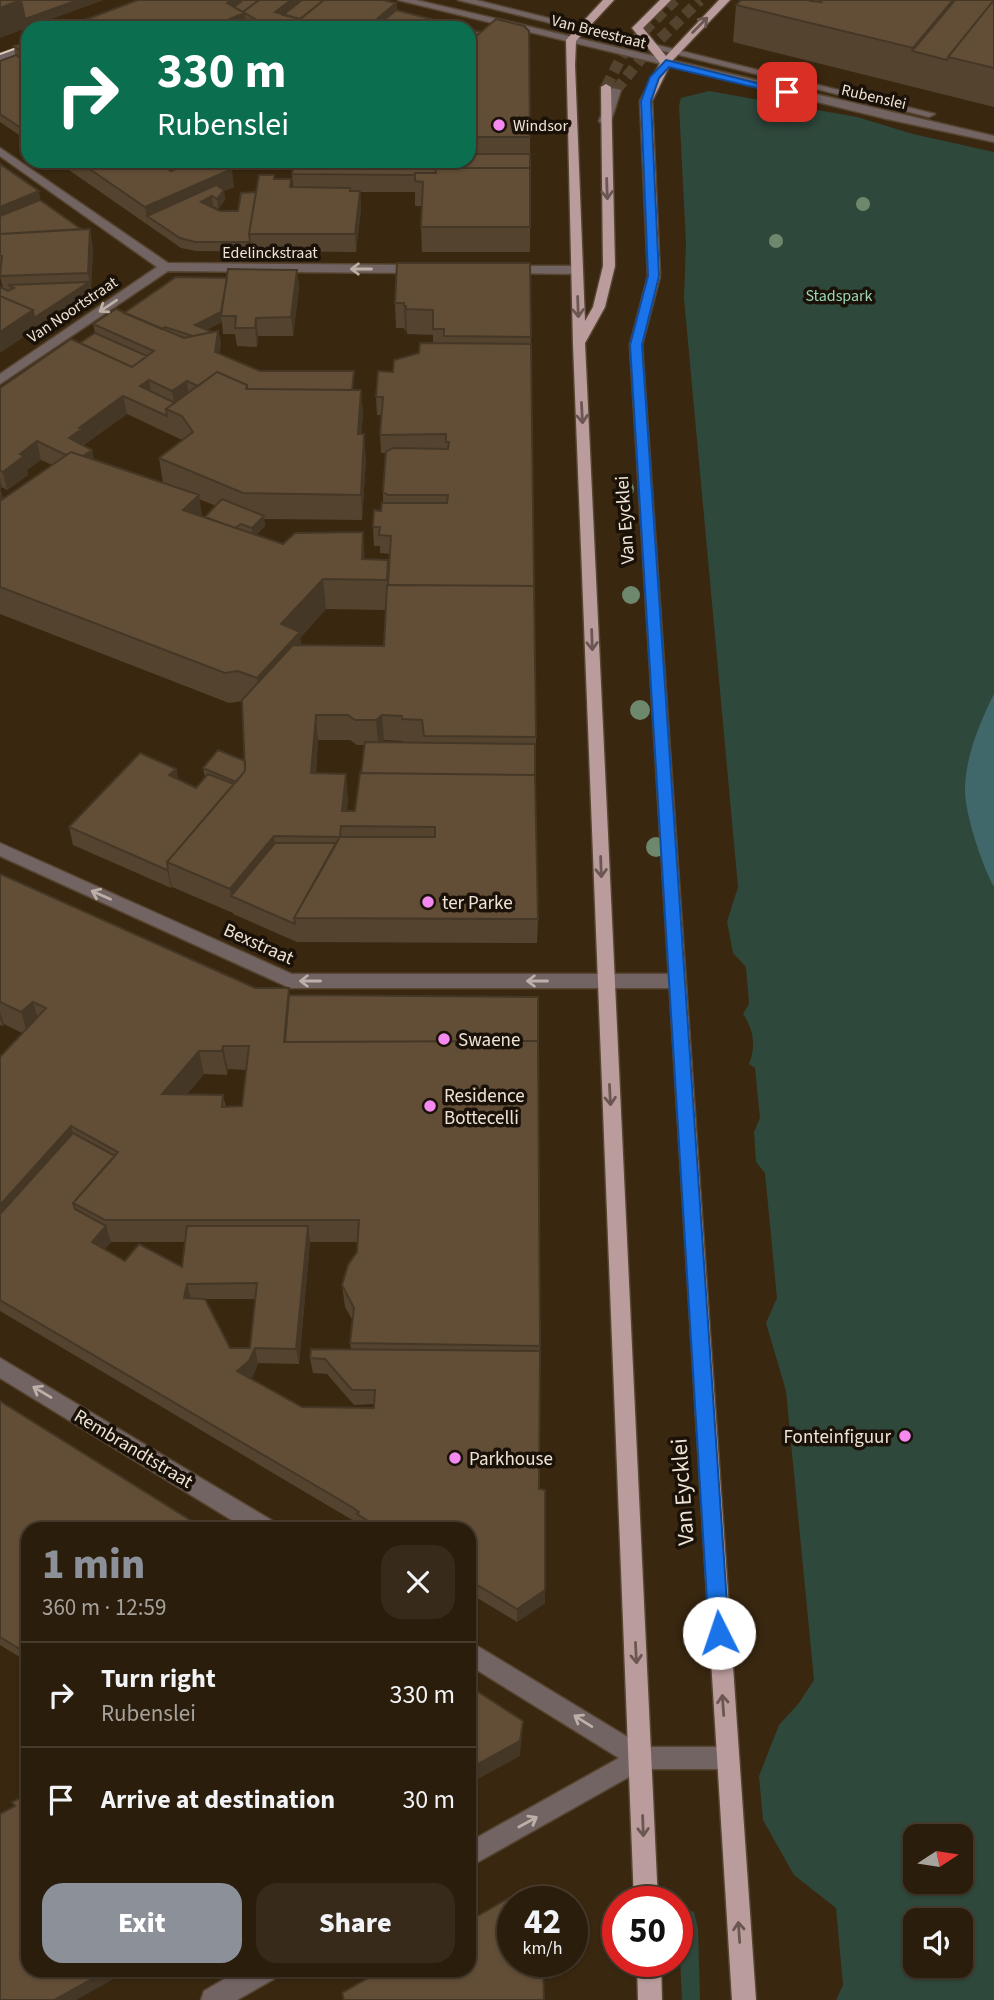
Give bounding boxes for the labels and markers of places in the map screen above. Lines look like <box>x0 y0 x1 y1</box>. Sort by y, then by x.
pin <box>757 62 817 122</box>
place label: Windsor <box>513 115 569 137</box>
marker: Windsor <box>491 117 507 133</box>
place label: ter Parke <box>442 890 513 917</box>
marker: ter Parke <box>420 894 436 910</box>
place label: Swaene <box>458 1027 520 1054</box>
marker: Swaene <box>436 1031 452 1047</box>
place label: Residence Bottecelli <box>444 1083 525 1132</box>
marker: Residence Bottecelli <box>422 1098 438 1114</box>
place label: Fonteinfiguur <box>783 1424 891 1451</box>
marker: Fonteinfiguur <box>897 1428 913 1444</box>
place label: Parkhouse <box>469 1446 553 1473</box>
marker: Parkhouse <box>447 1450 463 1466</box>

